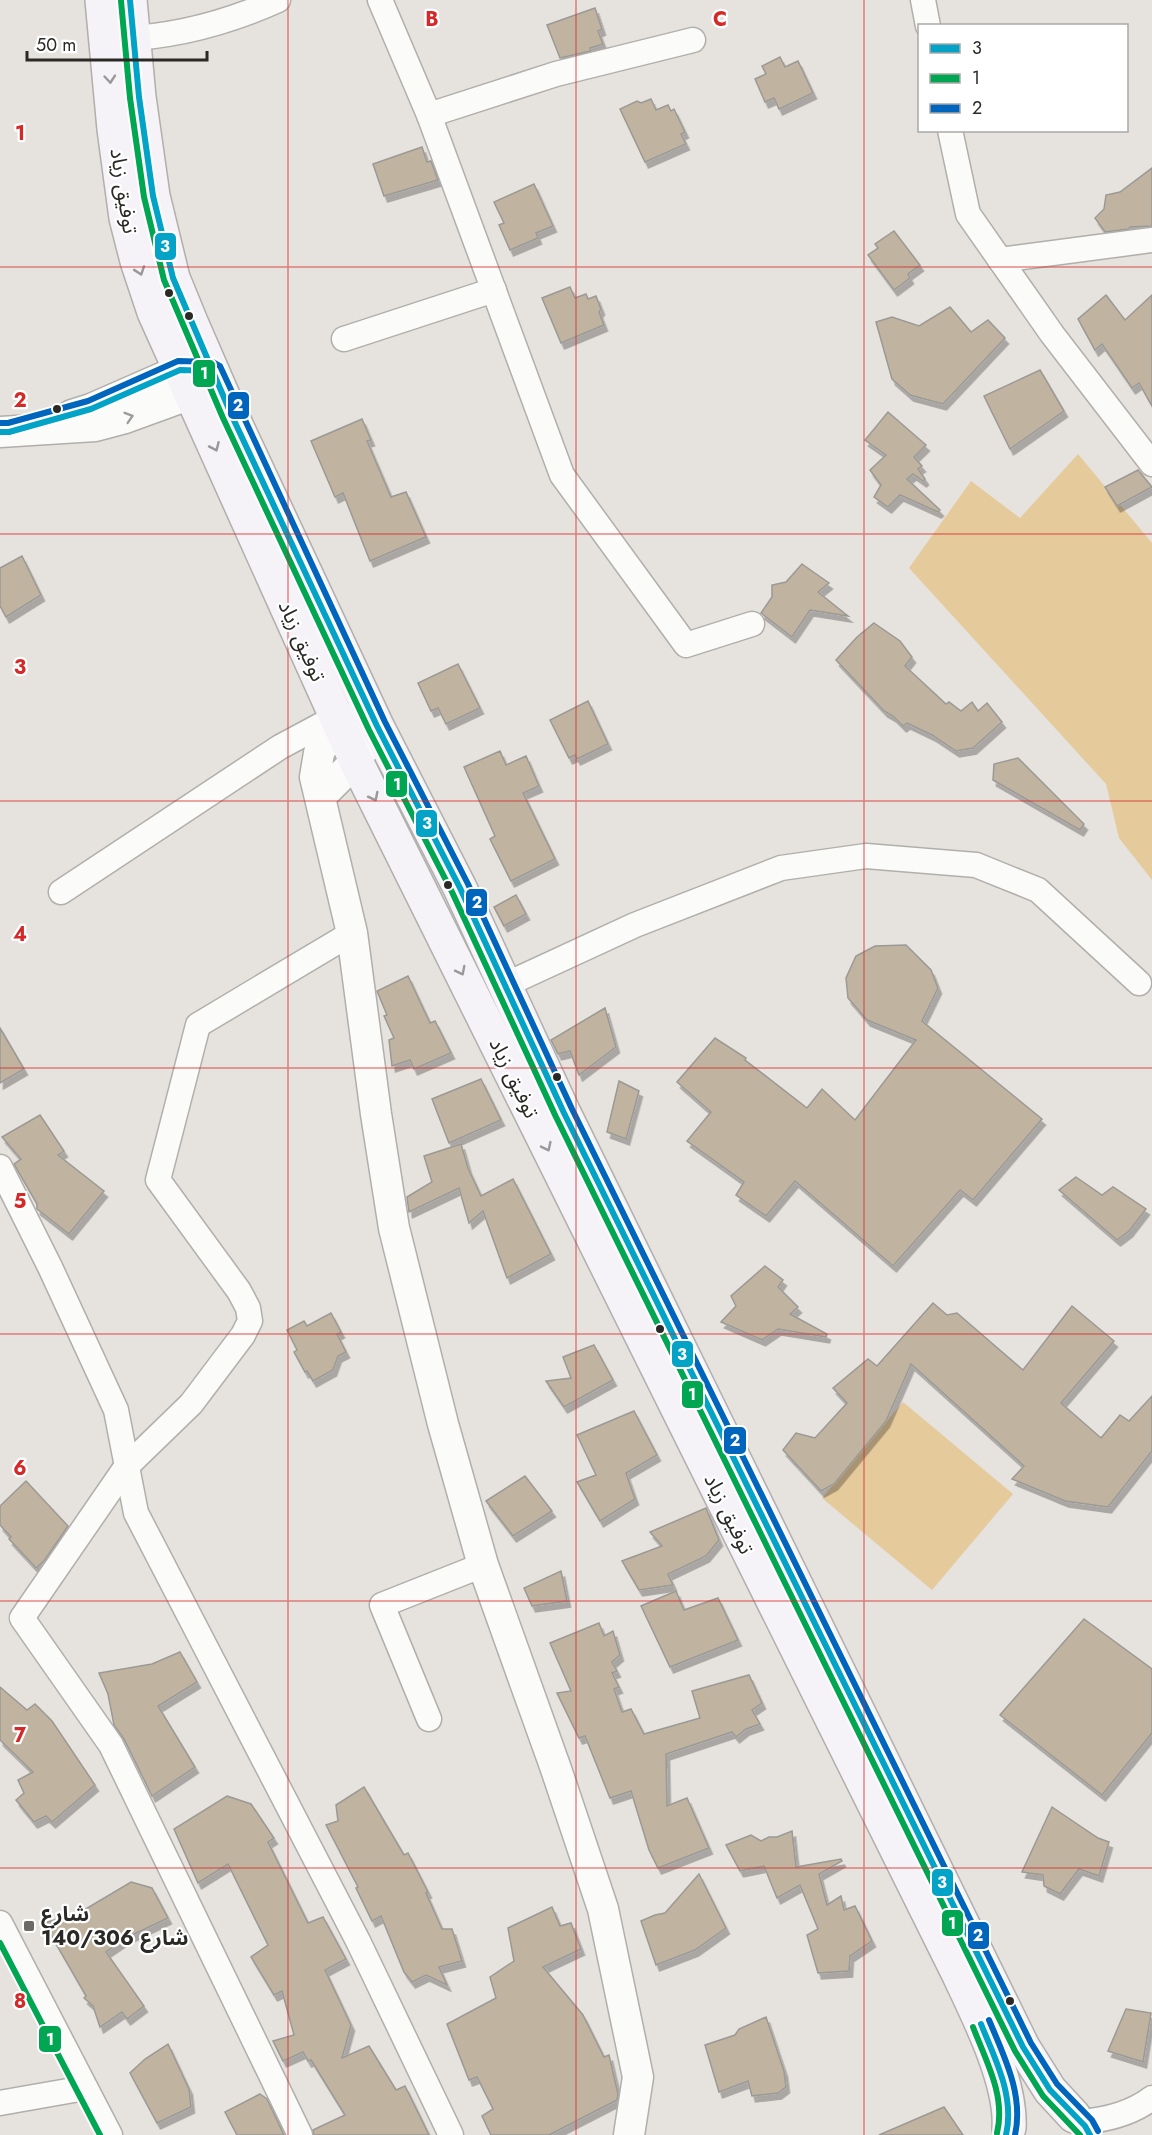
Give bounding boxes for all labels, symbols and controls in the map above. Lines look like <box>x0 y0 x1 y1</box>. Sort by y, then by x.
text: B <box>425 5 439 34</box>
text: C <box>713 5 727 34</box>
scale bar <box>27 24 207 62</box>
legend <box>918 24 1128 132</box>
text: 50 m <box>36 32 76 58</box>
text: 3 <box>972 35 982 61</box>
text: 1 <box>972 65 980 91</box>
one-way arrow <box>103 75 116 84</box>
text: 2 <box>972 95 982 121</box>
text: 1 <box>15 119 25 148</box>
street label: توفيق زياد <box>102 146 146 236</box>
line badge: 3 <box>154 232 177 261</box>
text: 3 <box>160 235 170 258</box>
one-way arrow <box>133 265 146 276</box>
unlabelled marker <box>163 287 175 299</box>
unlabelled marker <box>183 310 195 322</box>
line badge: 1 <box>192 359 216 388</box>
text: 1 <box>200 362 208 385</box>
text: 2 <box>13 386 27 415</box>
line badge: 2 <box>227 391 250 420</box>
text: 2 <box>233 394 243 417</box>
unlabelled marker <box>51 403 63 415</box>
one-way arrow <box>123 412 134 424</box>
one-way arrow <box>208 441 220 452</box>
street label: توفيق زياد <box>271 596 333 686</box>
text: 3 <box>14 653 26 682</box>
line badge: 1 <box>385 770 408 798</box>
text: 1 <box>393 773 401 796</box>
one-way arrow <box>367 791 378 801</box>
line badge: 3 <box>415 809 438 838</box>
text: 3 <box>422 812 432 835</box>
unlabelled marker <box>442 879 454 891</box>
line badge: 2 <box>465 888 488 917</box>
text: 2 <box>472 891 482 914</box>
text: 4 <box>13 920 27 949</box>
one-way arrow <box>454 965 466 976</box>
street label: توفيق زياد <box>482 1033 546 1123</box>
unlabelled marker <box>551 1071 563 1083</box>
one-way arrow <box>539 1140 551 1151</box>
text: 5 <box>14 1187 27 1216</box>
unlabelled marker <box>654 1323 666 1335</box>
line badge: 3 <box>671 1340 694 1368</box>
text: 3 <box>677 1343 687 1366</box>
line badge: 1 <box>681 1380 704 1409</box>
text: 1 <box>688 1383 696 1406</box>
line badge: 2 <box>723 1426 747 1455</box>
text: 2 <box>730 1429 740 1452</box>
text: 6 <box>13 1454 27 1483</box>
street label: توفيق زياد <box>697 1469 761 1559</box>
text: 7 <box>14 1721 27 1750</box>
line badge: 3 <box>931 1868 954 1897</box>
text: 3 <box>937 1871 947 1894</box>
place label: شارع 140/شارع 306 <box>41 1899 189 1953</box>
line badge: 1 <box>941 1909 964 1937</box>
text: 1 <box>948 1912 956 1935</box>
marker: شارع 140/شارع 306 <box>22 1919 36 1933</box>
line badge: 2 <box>967 1921 990 1950</box>
text: 2 <box>973 1924 983 1947</box>
text: 8 <box>14 1987 26 2016</box>
unlabelled marker <box>1004 1995 1016 2007</box>
line badge: 1 <box>38 2025 62 2053</box>
text: 1 <box>46 2028 54 2051</box>

